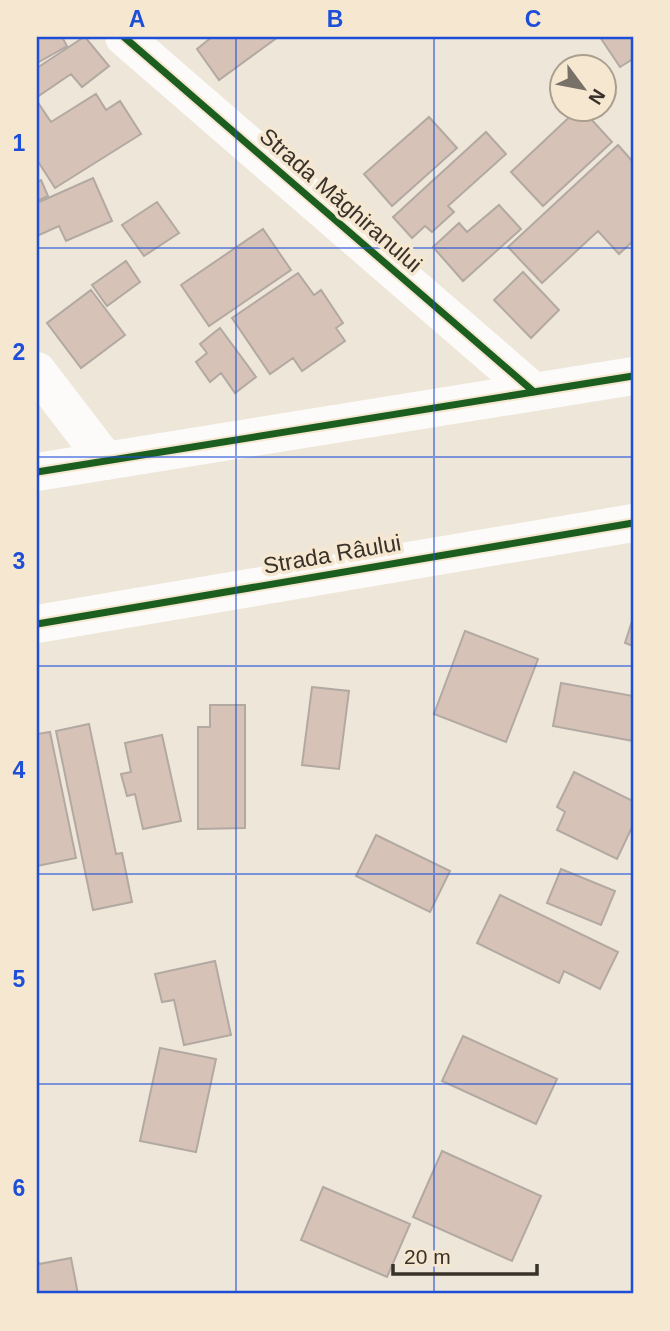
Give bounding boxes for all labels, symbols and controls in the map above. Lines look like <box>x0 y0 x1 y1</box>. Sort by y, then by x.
text: A <box>129 6 145 32</box>
text: B <box>327 6 343 32</box>
text: C <box>525 6 541 32</box>
north arrow <box>548 52 618 122</box>
text: N <box>584 85 610 108</box>
street label: Strada Măghiranului <box>255 123 427 277</box>
text: 1 <box>13 130 26 156</box>
text: 2 <box>13 339 25 365</box>
street label: Strada Râului <box>261 529 403 579</box>
text: 3 <box>13 548 25 574</box>
text: 4 <box>13 757 26 783</box>
text: 5 <box>13 966 26 992</box>
text: 6 <box>13 1175 25 1201</box>
scale bar <box>393 1233 537 1277</box>
text: 20 m <box>404 1245 451 1268</box>

